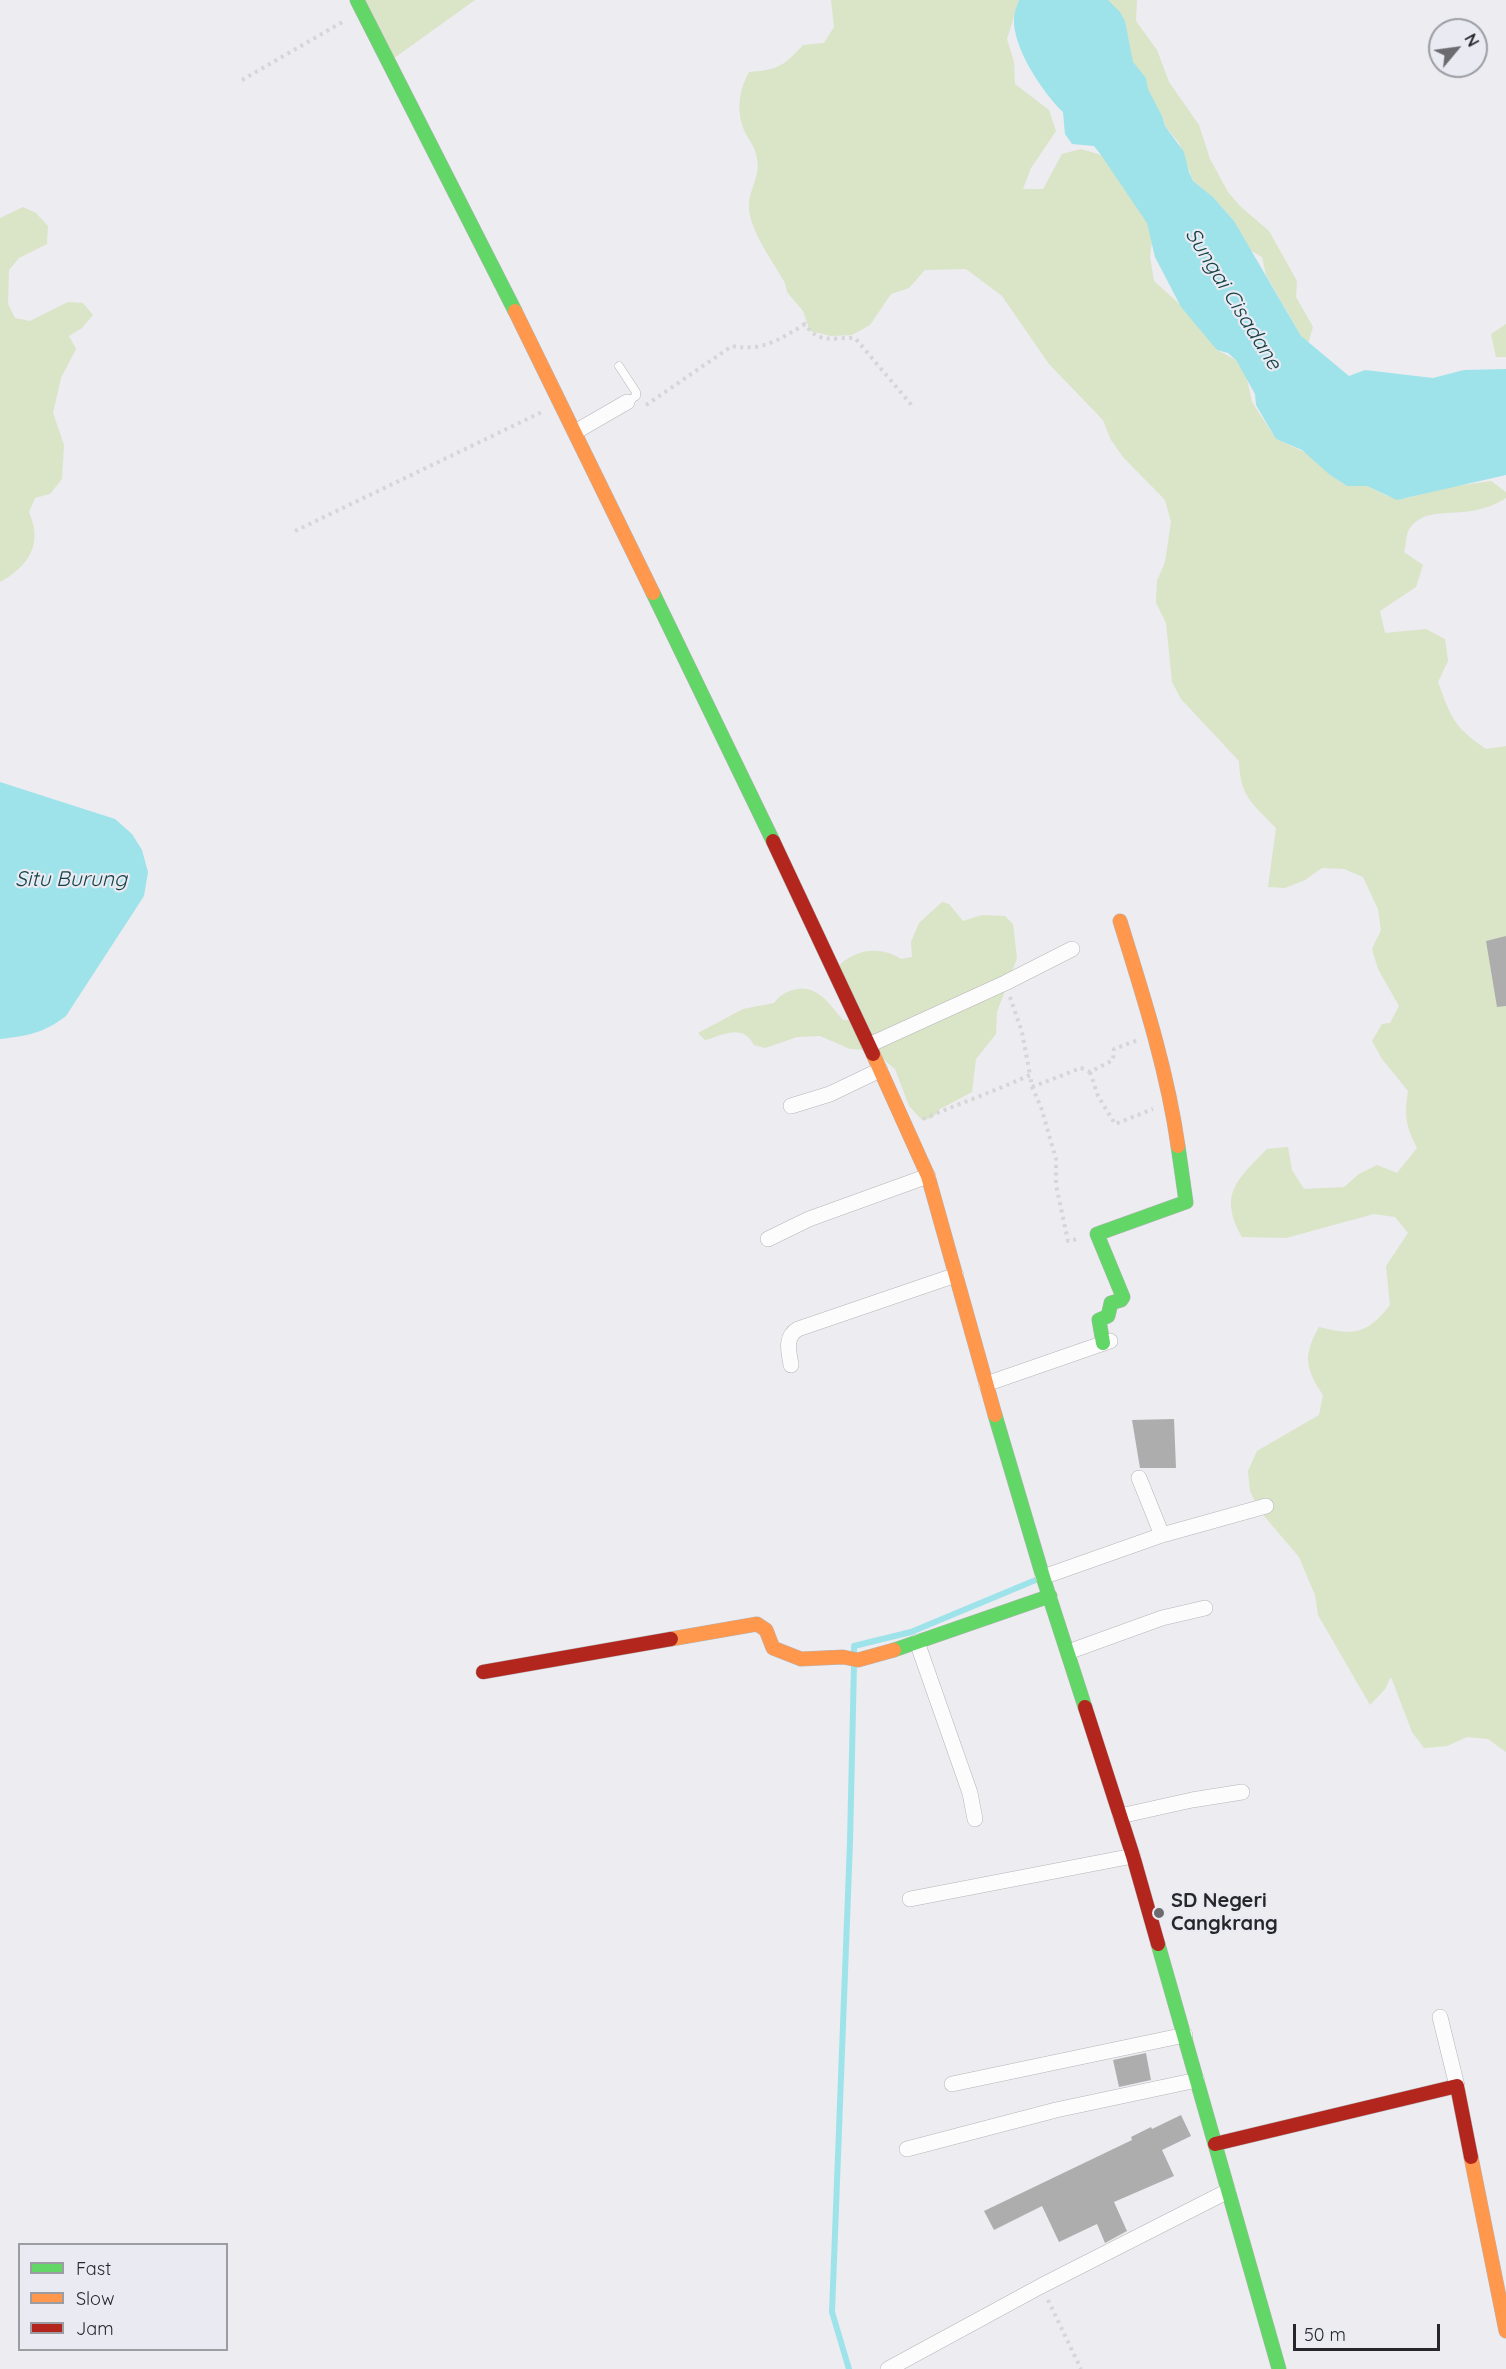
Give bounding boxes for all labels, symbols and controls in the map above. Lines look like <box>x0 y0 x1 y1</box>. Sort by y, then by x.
north arrow <box>1428 18 1488 78</box>
text: N <box>1460 30 1484 50</box>
water label: Sungai Cisadane <box>1179 224 1287 374</box>
water label: Situ Burung <box>15 867 127 893</box>
place label: SD Negeri Cangkrang <box>1171 1889 1278 1936</box>
marker: SD Negeri Cangkrang <box>1152 1906 1166 1920</box>
legend <box>18 2243 228 2351</box>
text: Fast <box>76 2257 111 2280</box>
text: Slow <box>76 2287 114 2310</box>
scale bar <box>1296 2312 1443 2350</box>
text: Jam <box>76 2317 114 2340</box>
text: 50 m <box>1304 2323 1346 2346</box>

